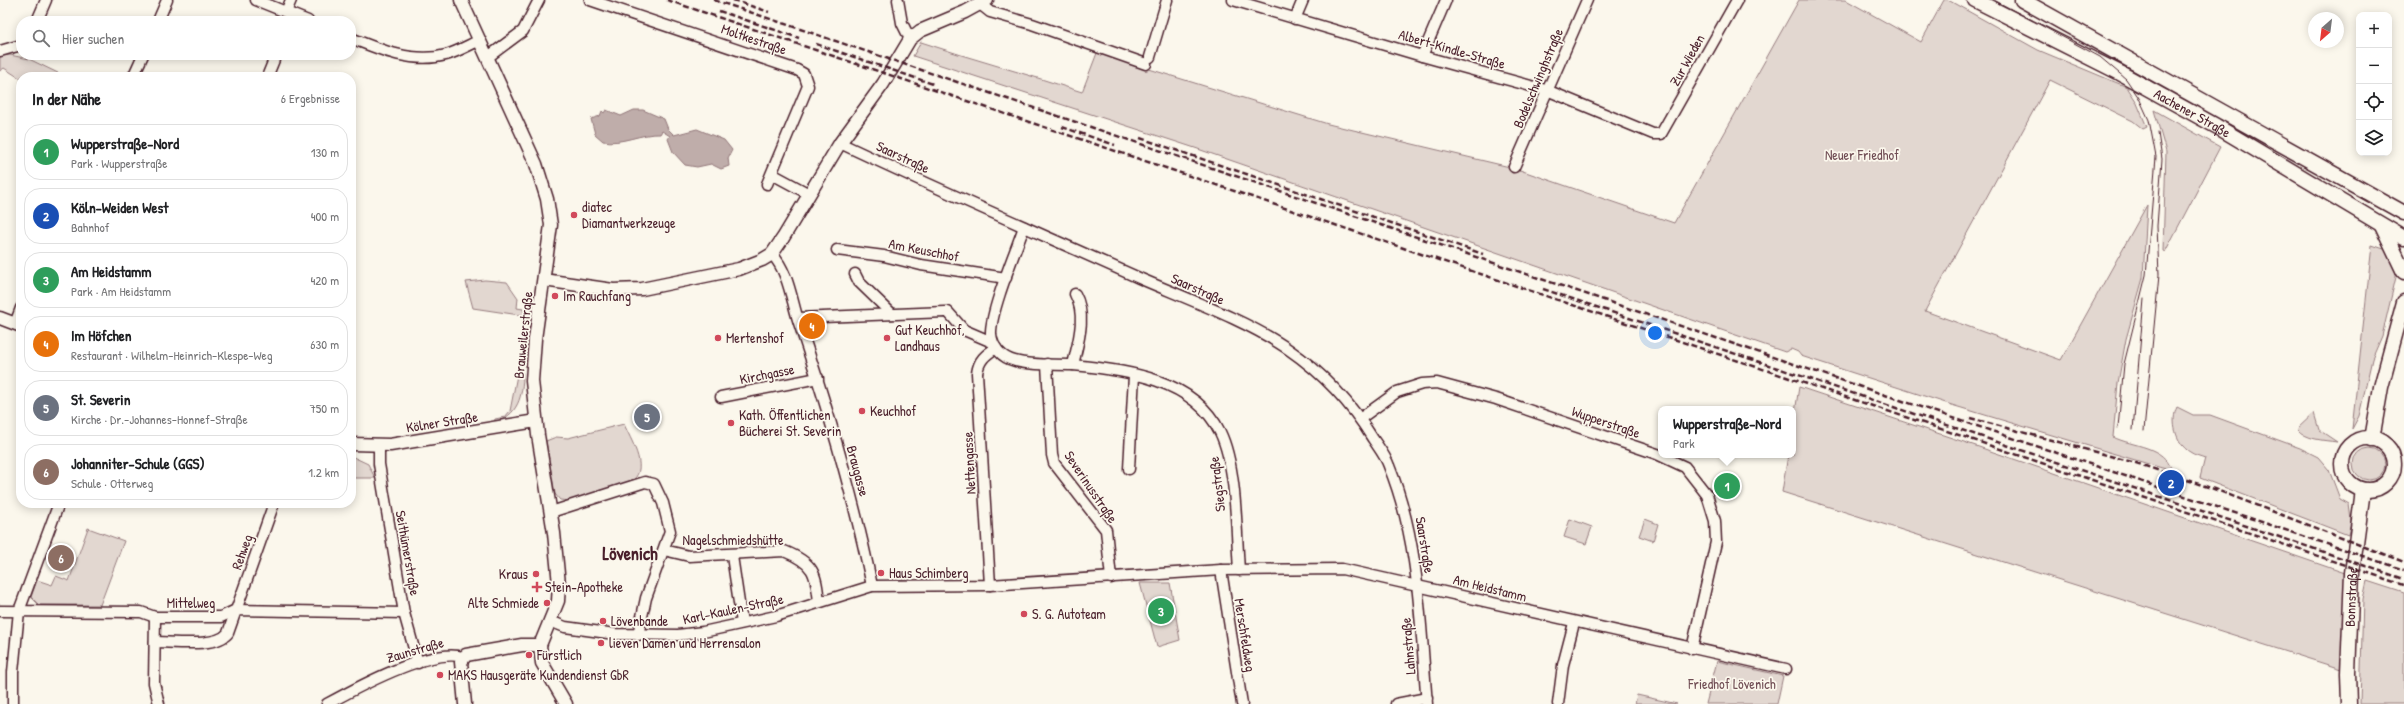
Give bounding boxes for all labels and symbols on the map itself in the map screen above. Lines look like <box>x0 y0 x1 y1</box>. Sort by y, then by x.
north arrow <box>2308 12 2344 48</box>
street label: Moltkestraße <box>719 18 790 60</box>
street label: Albert-Kindle-Straße <box>1396 24 1508 74</box>
street label: Bodelschwinghstraße <box>1508 25 1568 131</box>
street label: Zur Wieden <box>1665 31 1708 89</box>
street label: Aachener Straße <box>2151 84 2235 142</box>
street label: Saarstraße <box>873 136 933 178</box>
park label: Neuer Friedhof <box>1825 145 1899 164</box>
place label: diatec Diamantwerkzeuge <box>582 197 676 233</box>
marker: diatec Diamantwerkzeuge <box>569 210 579 220</box>
street label: Am Keuschhof <box>887 233 961 266</box>
street label: Saarstraße <box>1168 268 1228 310</box>
place label: Im Rauchfang <box>563 286 631 306</box>
street label: Brauweilerstraße <box>508 290 538 380</box>
marker: Im Rauchfang <box>550 291 560 301</box>
pin: 4 <box>799 311 825 341</box>
place label: Gut Keuchhof, Landhaus <box>895 320 965 355</box>
your location <box>1645 323 1665 343</box>
place label: Mertenshof <box>726 328 784 347</box>
marker: Mertenshof <box>713 333 723 343</box>
marker: Gut Keuchhof, Landhaus <box>882 333 892 343</box>
street label: Kirchgasse <box>738 359 796 389</box>
place label: Keuchhof <box>870 401 916 420</box>
street label: Wupperstraße <box>1569 401 1643 443</box>
pin: 5 <box>634 402 660 432</box>
place label: Kath. Öffentlichen Bücherei St. Severin <box>739 405 841 440</box>
street label: Kölner Straße <box>405 406 480 438</box>
marker: Keuchhof <box>857 406 867 416</box>
marker: Kath. Öffentlichen Bücherei St. Severin <box>726 418 736 428</box>
street label: Nettengasse <box>957 431 981 495</box>
street label: Braugasse <box>842 443 874 499</box>
street label: Severinusstraße <box>1059 447 1123 527</box>
street label: Siegstraße <box>1204 455 1230 513</box>
pin: 2 <box>2158 468 2184 498</box>
pin: 1 <box>1714 471 1740 501</box>
street label: Seithümerstraße <box>391 509 425 597</box>
street label: Saarstraße <box>1411 515 1439 575</box>
street label: Nagelschmiedshütte <box>683 530 784 550</box>
street label: Rehweg <box>226 532 258 572</box>
district label: Lövenich <box>602 541 658 566</box>
pin: 6 <box>48 543 74 573</box>
place label: Haus Schimberg <box>889 563 969 583</box>
place label: Kraus <box>499 564 528 583</box>
street label: Bonnstraße <box>2340 566 2362 627</box>
marker: Haus Schimberg <box>876 568 886 578</box>
marker: Kraus <box>531 569 541 579</box>
street label: Am Heidstamm <box>1451 569 1529 606</box>
place label: Stein-Apotheke <box>545 577 623 597</box>
marker: Stein-Apotheke <box>532 582 542 592</box>
street label: Karl-Kaulen-Straße <box>681 588 786 629</box>
street label: Mittelweg <box>167 593 215 613</box>
place label: Alte Schmiede <box>468 593 539 612</box>
pin: 3 <box>1148 596 1174 626</box>
street label: Merschfeldweg <box>1229 597 1261 673</box>
marker: Alte Schmiede <box>542 598 552 608</box>
place label: S. G. Autoteam <box>1032 604 1106 623</box>
marker: S. G. Autoteam <box>1019 609 1029 619</box>
place label: Lövenbande <box>611 611 668 630</box>
marker: Lövenbande <box>598 616 608 626</box>
street label: Lahnstraße <box>1396 616 1420 675</box>
street label: Zaunstraße <box>384 632 446 668</box>
place label: lieven Damen und Herrensalon <box>609 633 761 652</box>
marker: lieven Damen und Herrensalon <box>596 638 606 648</box>
place label: Fürstlich <box>536 645 582 664</box>
marker: Fürstlich <box>524 650 534 660</box>
place label: MAKS Hausgeräte Kundendienst GbR <box>448 665 629 685</box>
marker: MAKS Hausgeräte Kundendienst GbR <box>435 670 445 680</box>
park label: Friedhof Lövenich <box>1687 674 1776 693</box>

